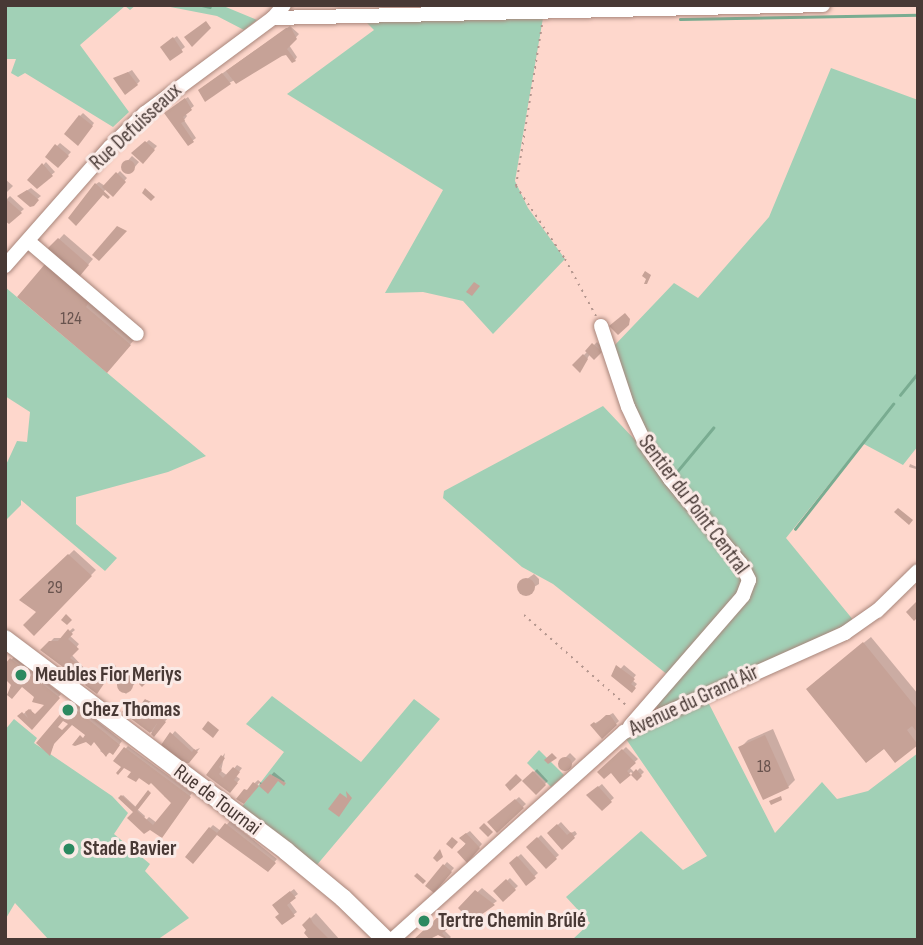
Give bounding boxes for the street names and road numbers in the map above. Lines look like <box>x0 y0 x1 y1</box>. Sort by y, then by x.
street label: Rue Defuisseaux <box>85 78 187 176</box>
street label: Sentier du Point Central <box>633 430 753 580</box>
street label: Avenue du Grand Air <box>625 660 763 742</box>
street label: Rue de Tournai <box>169 759 265 841</box>

